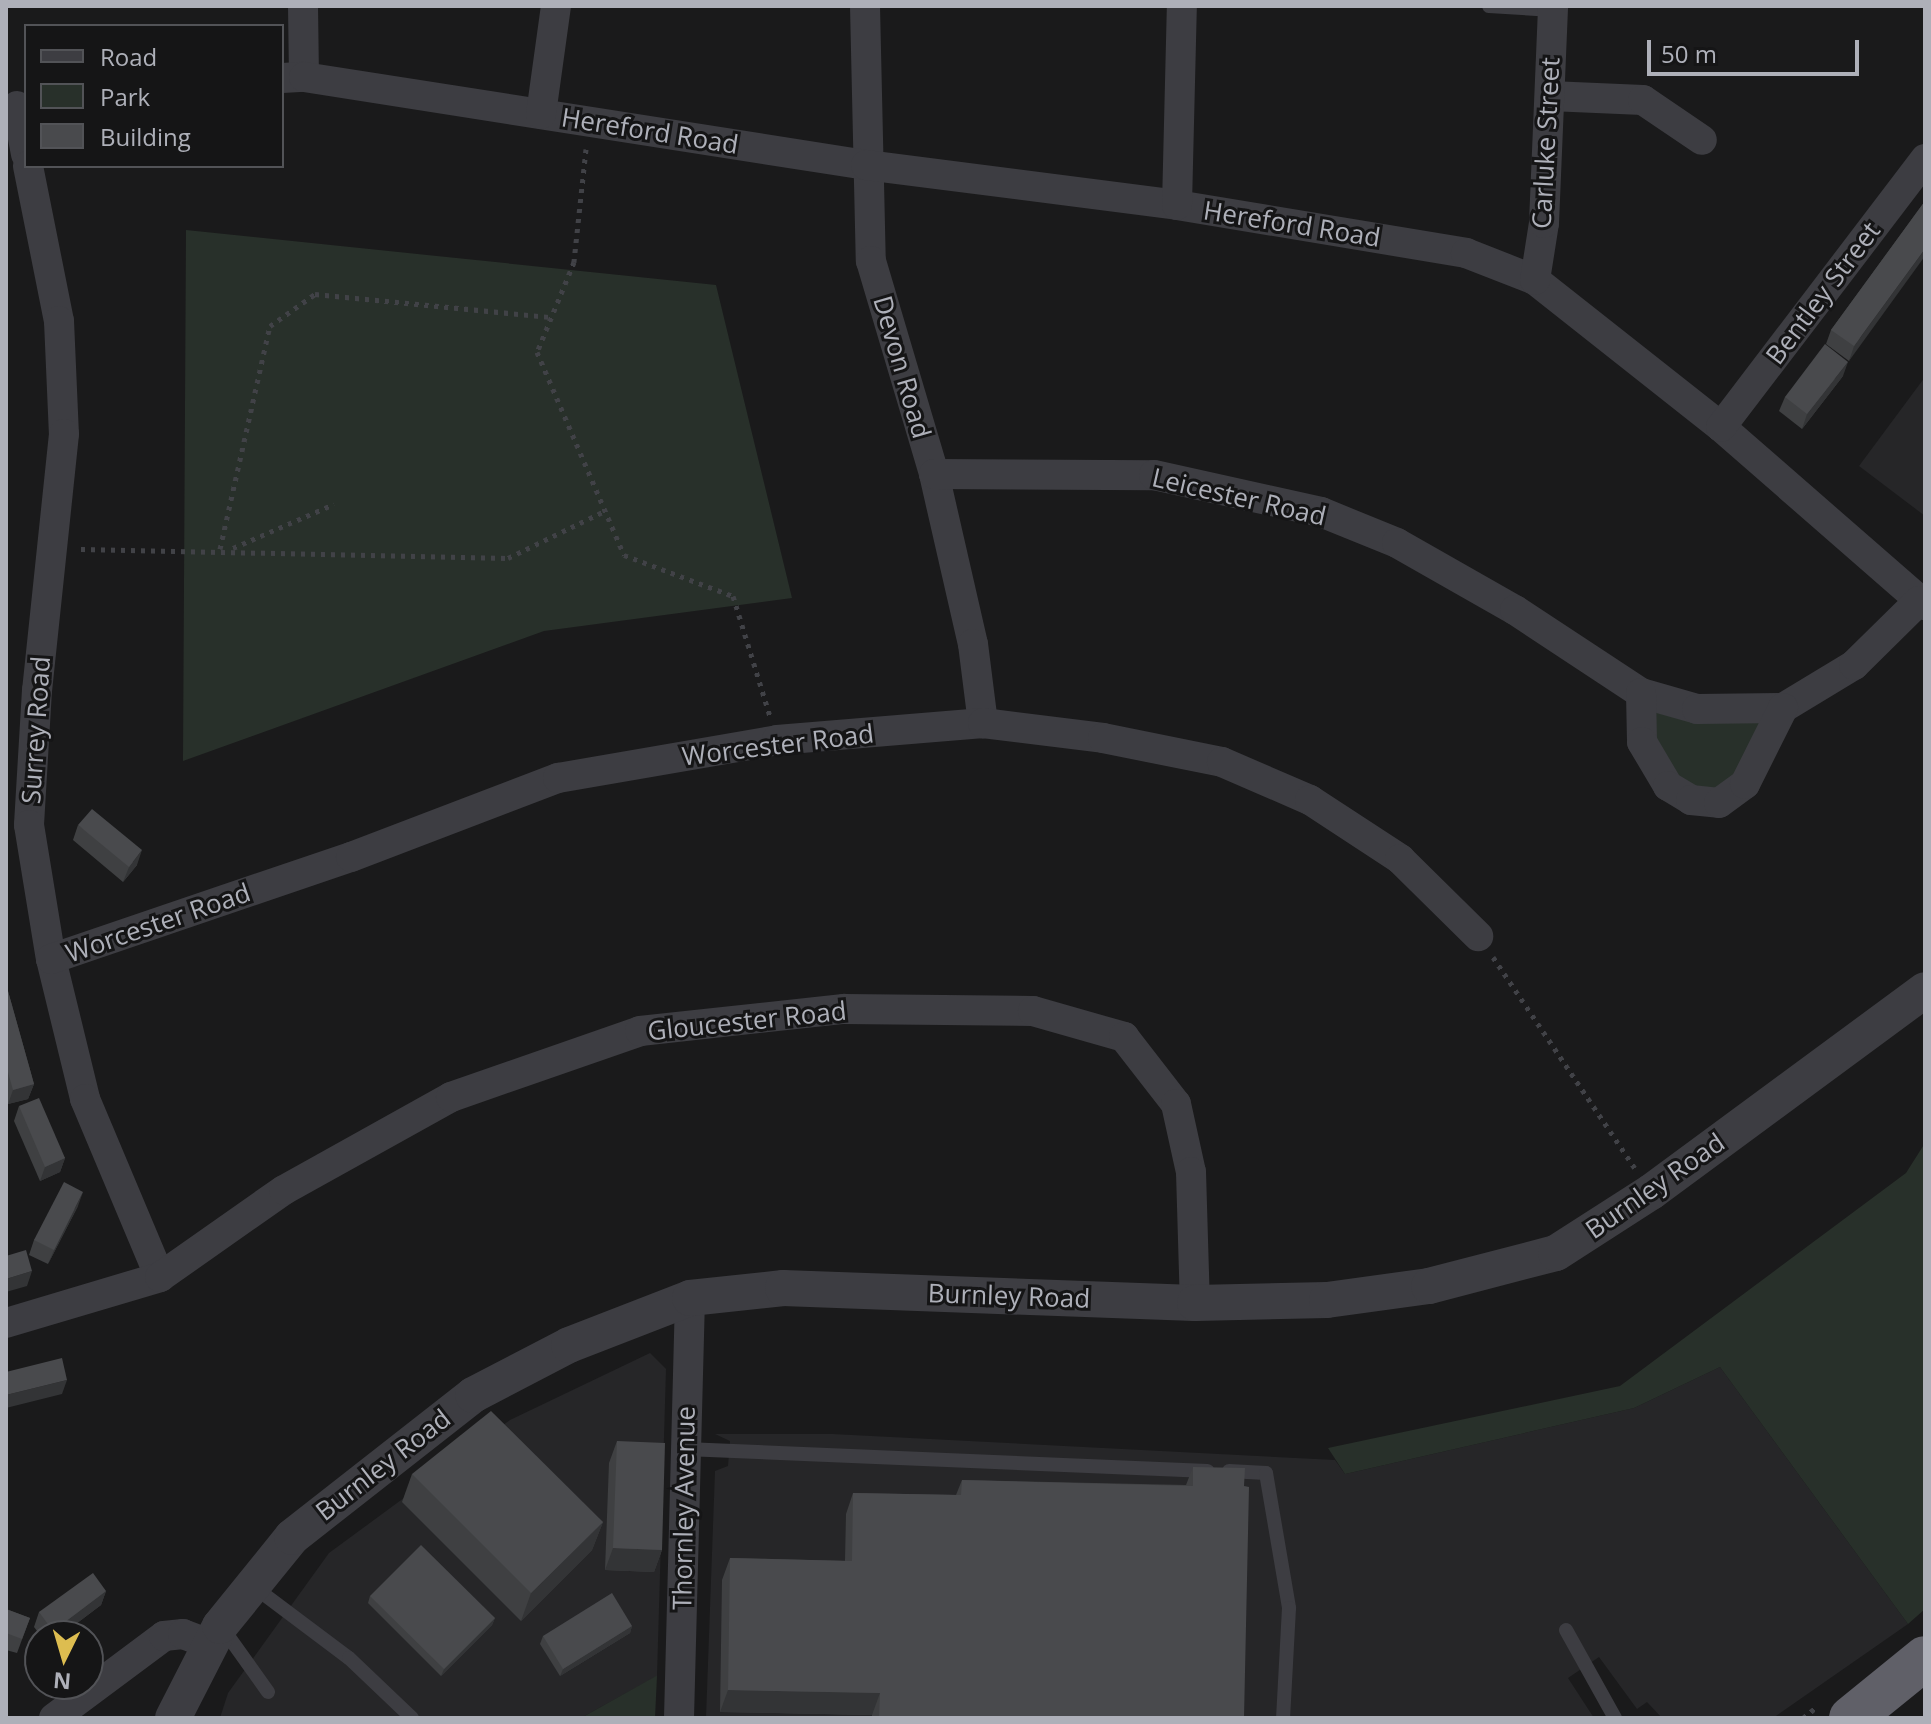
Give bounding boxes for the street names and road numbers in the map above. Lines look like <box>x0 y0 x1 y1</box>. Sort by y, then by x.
street label: Carluke Street <box>1526 57 1566 229</box>
street label: Hereford Road <box>559 102 741 160</box>
street label: Hereford Road <box>1201 195 1383 253</box>
street label: Bentley Street <box>1759 216 1887 370</box>
street label: Devon Road <box>867 292 937 442</box>
street label: Leicester Road <box>1149 462 1329 532</box>
street label: Surrey Road <box>15 655 57 805</box>
street label: Worcester Road <box>680 718 876 772</box>
street label: Worcester Road <box>62 877 254 969</box>
street label: Gloucester Road <box>646 995 848 1047</box>
street label: Burnley Road <box>1580 1127 1730 1245</box>
street label: Burnley Road <box>927 1278 1091 1314</box>
street label: Burnley Road <box>309 1403 457 1527</box>
street label: Thornley Avenue <box>667 1406 701 1610</box>

